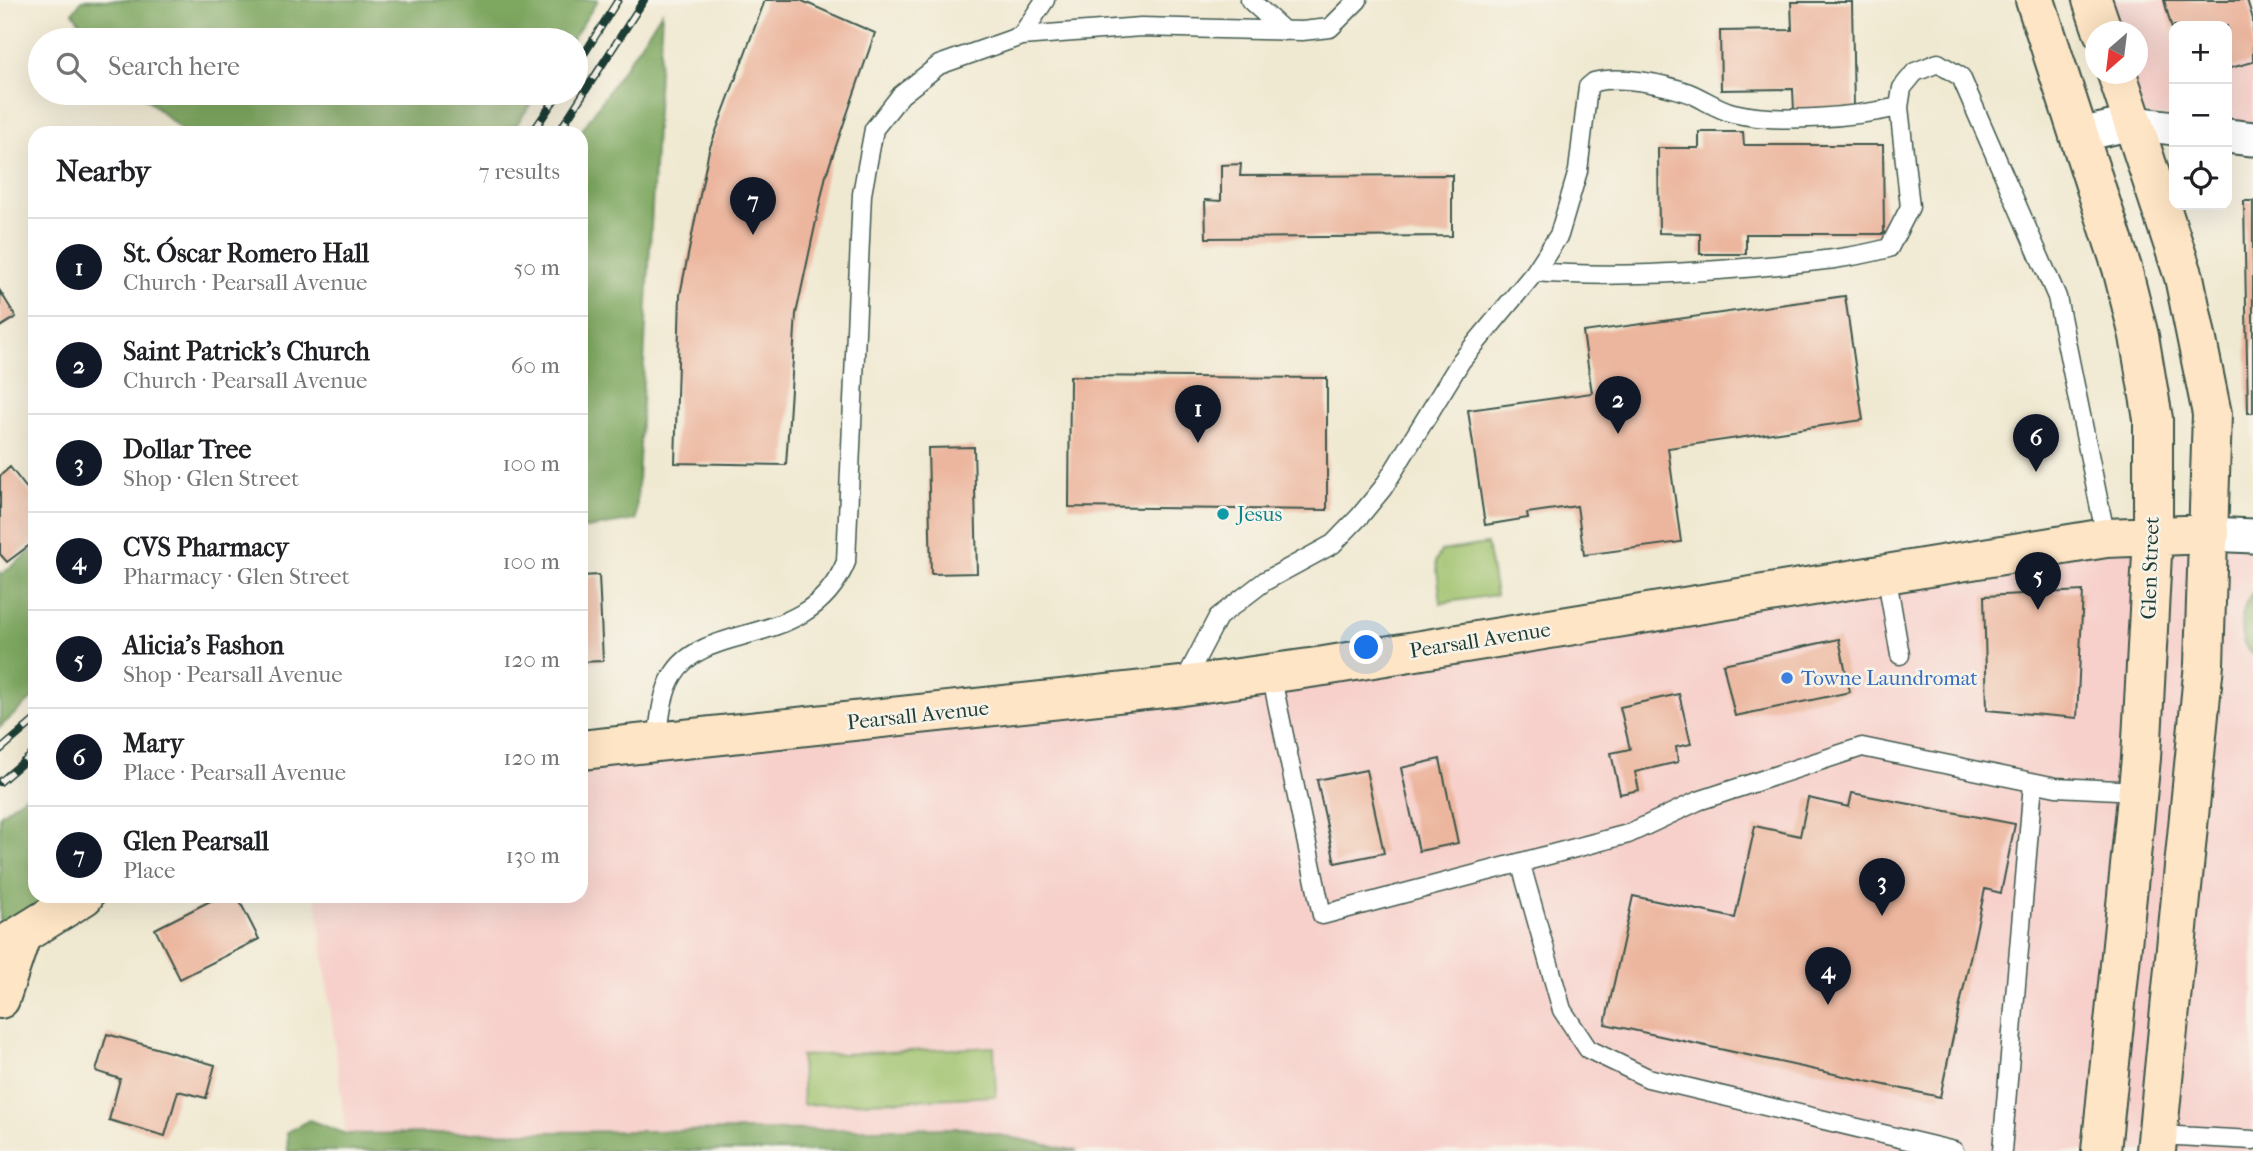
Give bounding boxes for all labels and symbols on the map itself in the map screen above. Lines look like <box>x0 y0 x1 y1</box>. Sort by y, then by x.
north arrow <box>2085 21 2148 84</box>
pin: 7 <box>730 177 776 235</box>
pin: 2 <box>1595 376 1641 434</box>
pin: 1 <box>1175 385 1221 443</box>
pin: 6 <box>2013 414 2059 472</box>
place label: Jesus <box>1235 502 1282 526</box>
marker: Jesus <box>1215 506 1231 522</box>
street label: Glen Street <box>2136 516 2164 620</box>
pin: 5 <box>2015 552 2061 610</box>
street label: Pearsall Avenue <box>1408 617 1552 663</box>
your location <box>1349 630 1383 664</box>
place label: Towne Laundromat <box>1801 666 1978 690</box>
marker: Towne Laundromat <box>1779 670 1795 686</box>
street label: Pearsall Avenue <box>846 696 990 734</box>
pin: 3 <box>1859 858 1905 916</box>
pin: 4 <box>1805 947 1851 1005</box>

